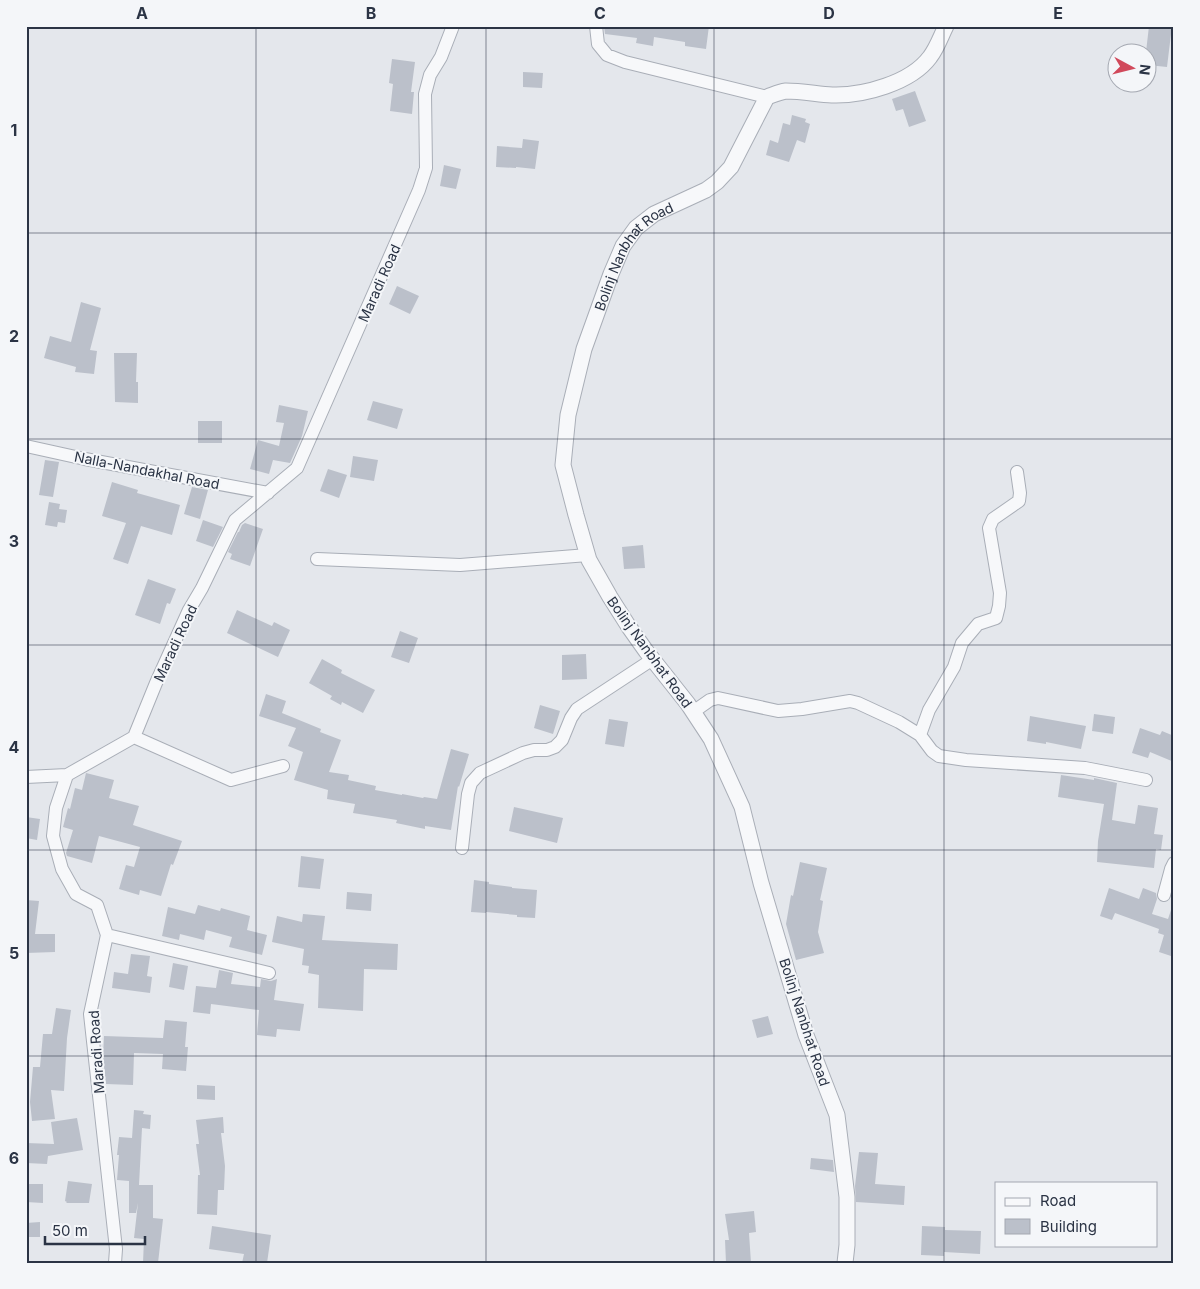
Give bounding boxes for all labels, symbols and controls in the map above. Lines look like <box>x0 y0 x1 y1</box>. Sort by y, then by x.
text: A <box>136 3 148 23</box>
text: B <box>366 3 376 23</box>
text: C <box>594 3 606 23</box>
text: D <box>823 3 835 23</box>
text: E <box>1053 3 1063 23</box>
north arrow <box>1108 42 1158 92</box>
text: N <box>1136 63 1154 76</box>
text: 1 <box>11 120 17 140</box>
street label: Bolinj Nanbhat Road <box>590 198 676 313</box>
street label: Maradi Road <box>354 241 404 325</box>
text: 2 <box>9 326 19 346</box>
street label: Nalla-Nandakhal Road <box>73 448 221 492</box>
text: 3 <box>9 531 19 551</box>
street label: Bolinj Nanbhat Road <box>604 593 696 711</box>
street label: Maradi Road <box>150 602 200 684</box>
text: 4 <box>9 737 20 757</box>
text: 5 <box>9 943 19 963</box>
street label: Bolinj Nanbhat Road <box>776 956 834 1088</box>
street label: Maradi Road <box>85 1010 107 1094</box>
text: 6 <box>9 1148 19 1168</box>
legend <box>995 1182 1158 1246</box>
text: Road <box>1040 1191 1076 1210</box>
scale bar <box>45 1214 145 1246</box>
text: Building <box>1040 1217 1097 1236</box>
text: 50 m <box>52 1221 88 1240</box>

